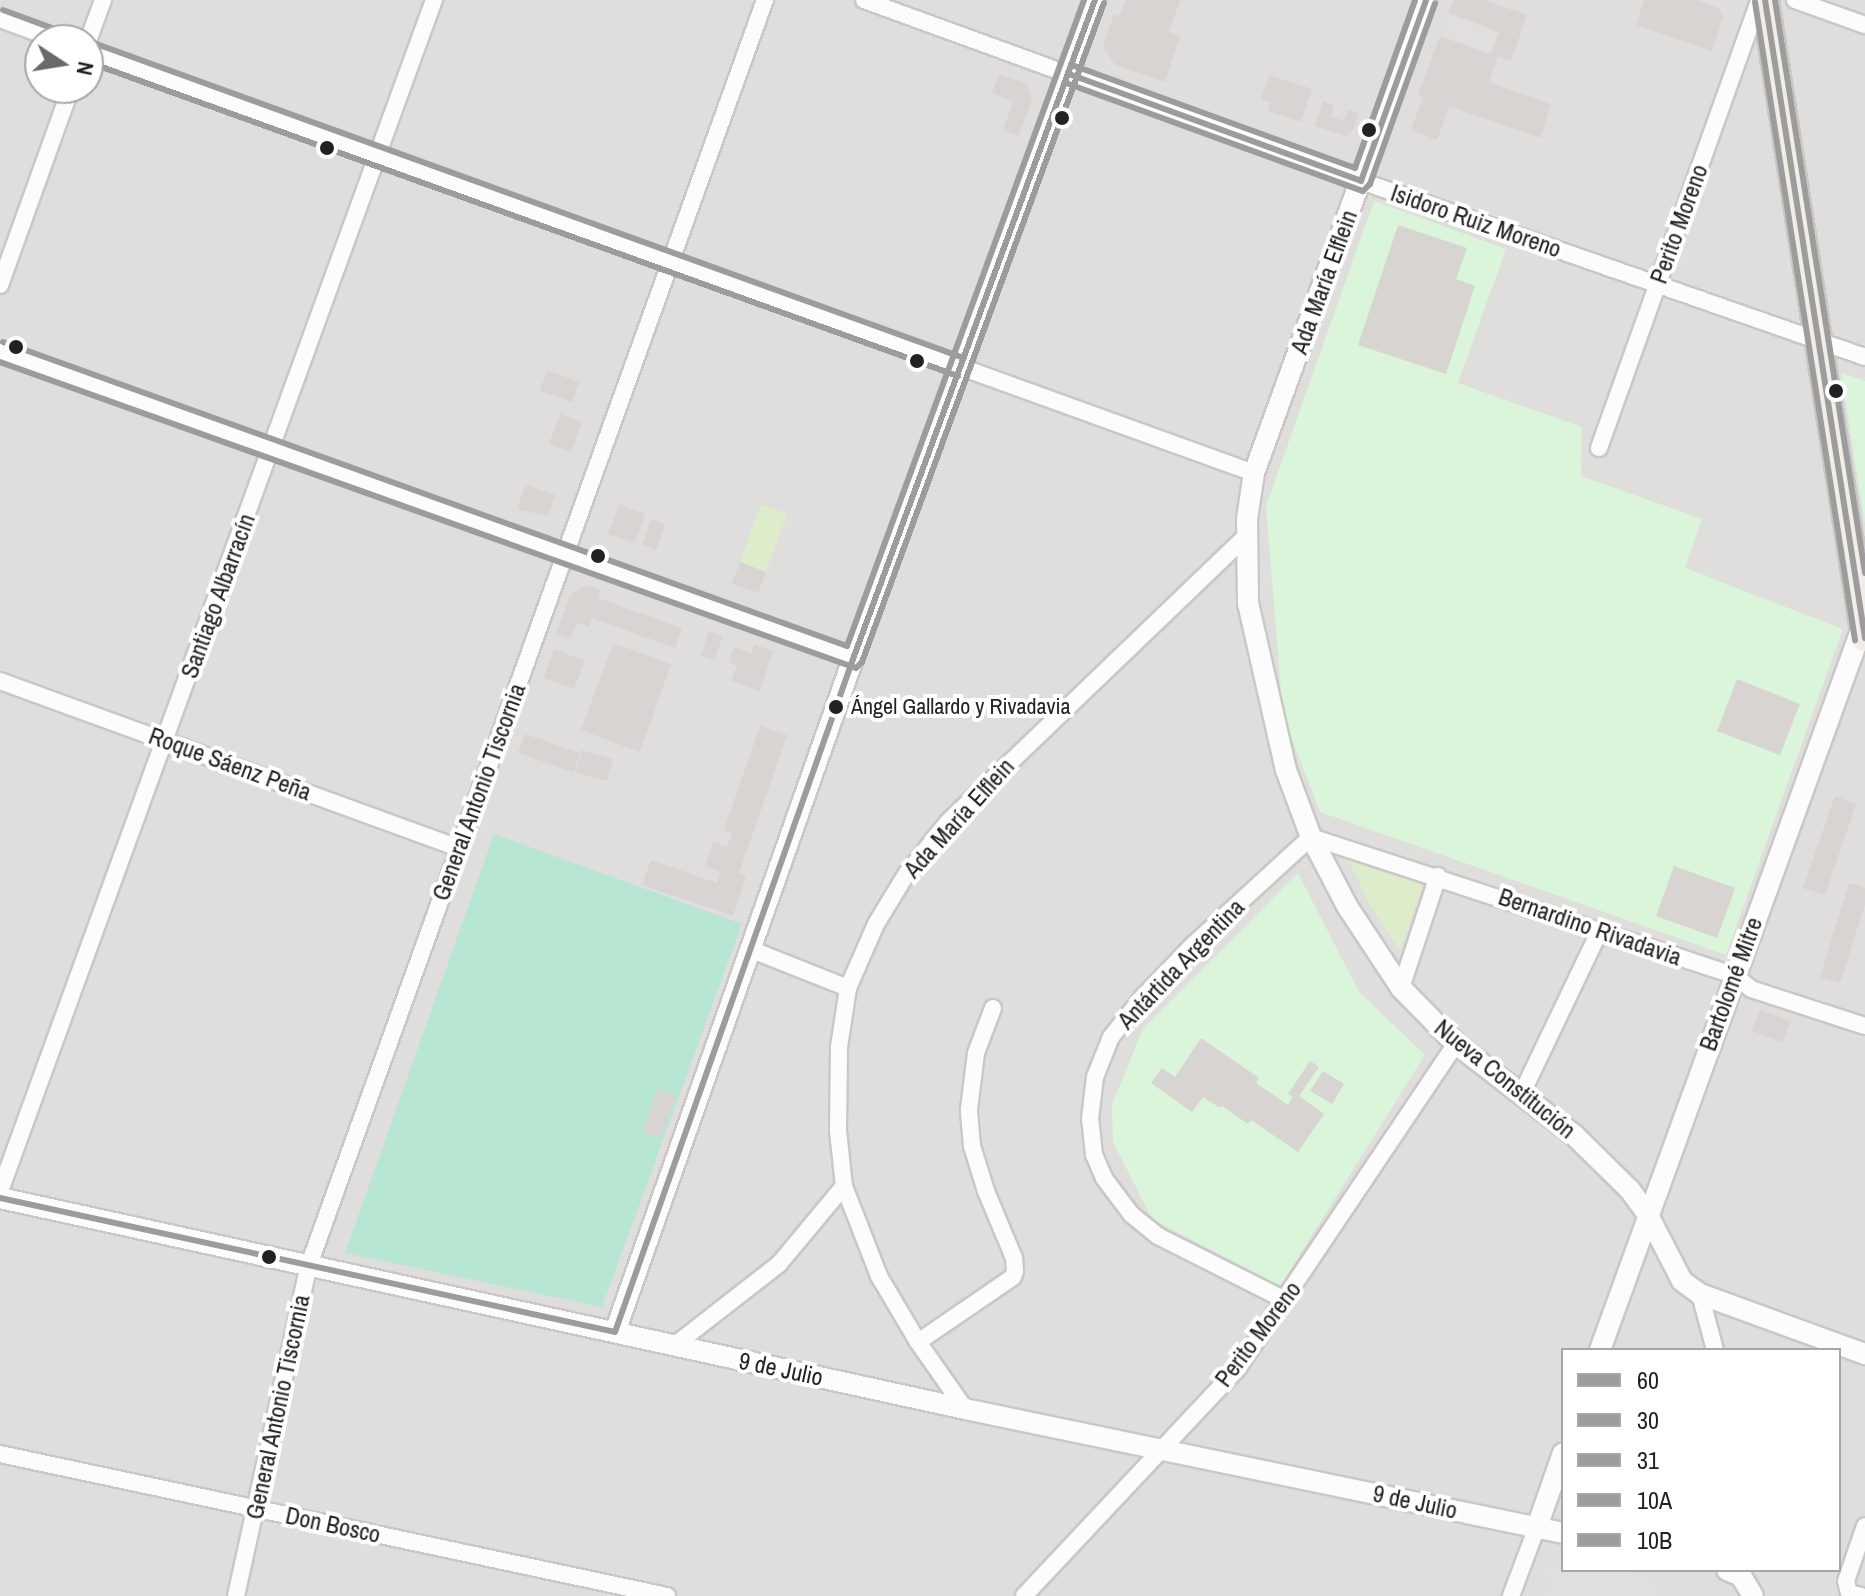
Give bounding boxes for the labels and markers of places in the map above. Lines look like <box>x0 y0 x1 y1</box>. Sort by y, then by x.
unlabelled marker <box>1054 110 1070 126</box>
unlabelled marker <box>1361 122 1377 138</box>
unlabelled marker <box>319 140 335 156</box>
unlabelled marker <box>8 339 24 355</box>
unlabelled marker <box>909 353 925 369</box>
unlabelled marker <box>1828 383 1844 399</box>
unlabelled marker <box>590 548 606 564</box>
place label: Ángel Gallardo y Rivadavia <box>851 694 1071 720</box>
marker: Ángel Gallardo y Rivadavia <box>828 699 844 715</box>
unlabelled marker <box>261 1249 277 1265</box>

